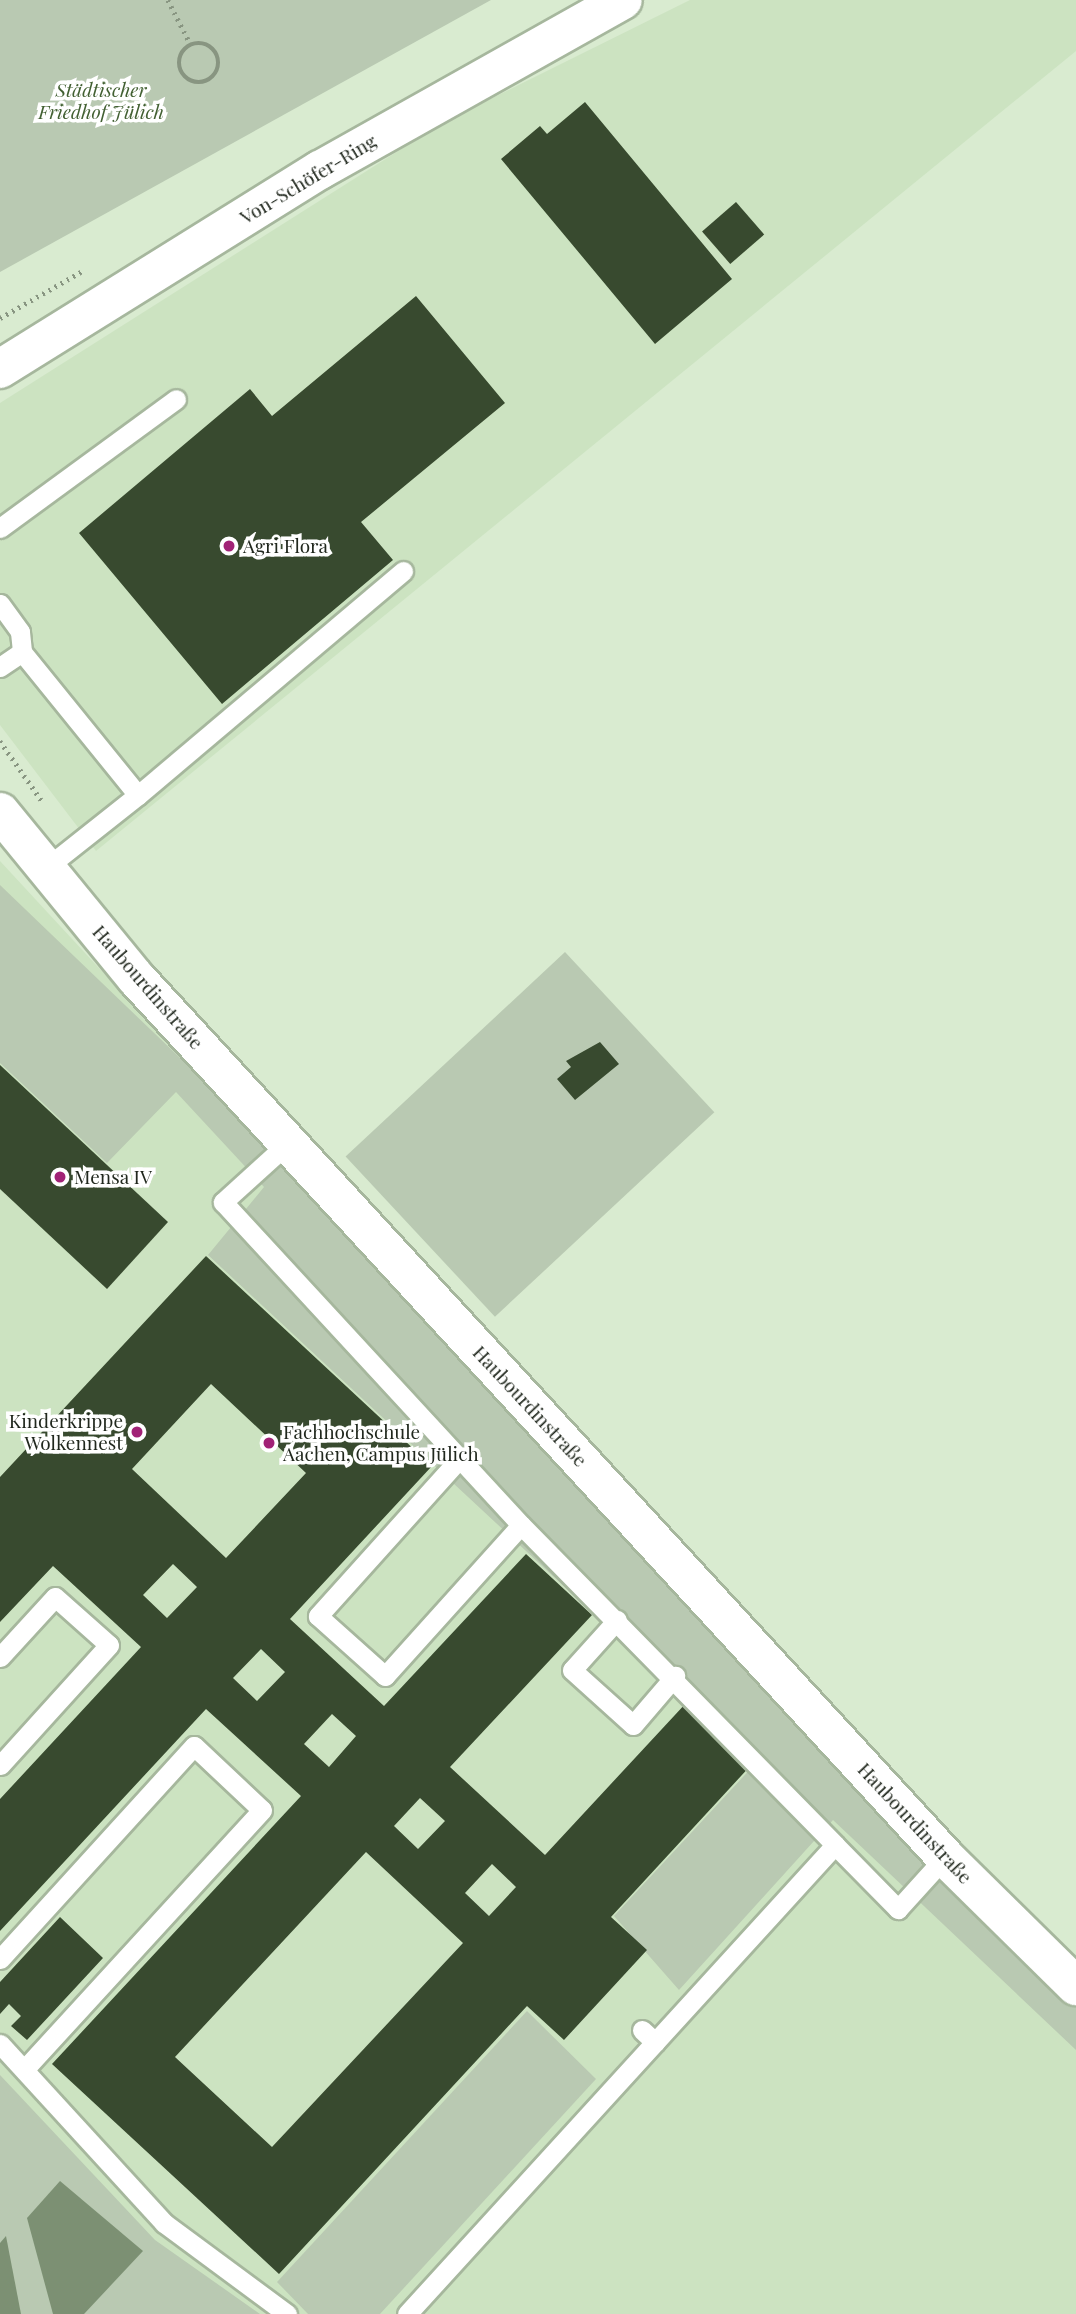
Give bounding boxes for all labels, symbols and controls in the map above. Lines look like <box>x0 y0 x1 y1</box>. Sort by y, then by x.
park label: Städtischer Friedhof Jülich <box>38 79 164 123</box>
street label: Von-Schöfer-Ring <box>236 129 380 229</box>
place label: Agri Flora <box>243 535 328 557</box>
marker: Agri Flora <box>221 538 237 554</box>
street label: Haubourdinstraße <box>88 920 208 1054</box>
place label: Mensa IV <box>74 1166 152 1188</box>
marker: Mensa IV <box>52 1169 68 1185</box>
street label: Haubourdinstraße <box>468 1341 592 1471</box>
place label: Kinderkrippe Wolkennest <box>9 1410 123 1454</box>
place label: Fachhochschule Aachen, Campus Jülich <box>283 1421 479 1465</box>
marker: Kinderkrippe Wolkennest <box>129 1424 145 1440</box>
marker: Fachhochschule Aachen, Campus Jülich <box>261 1435 277 1451</box>
street label: Haubourdinstraße <box>853 1758 977 1888</box>

